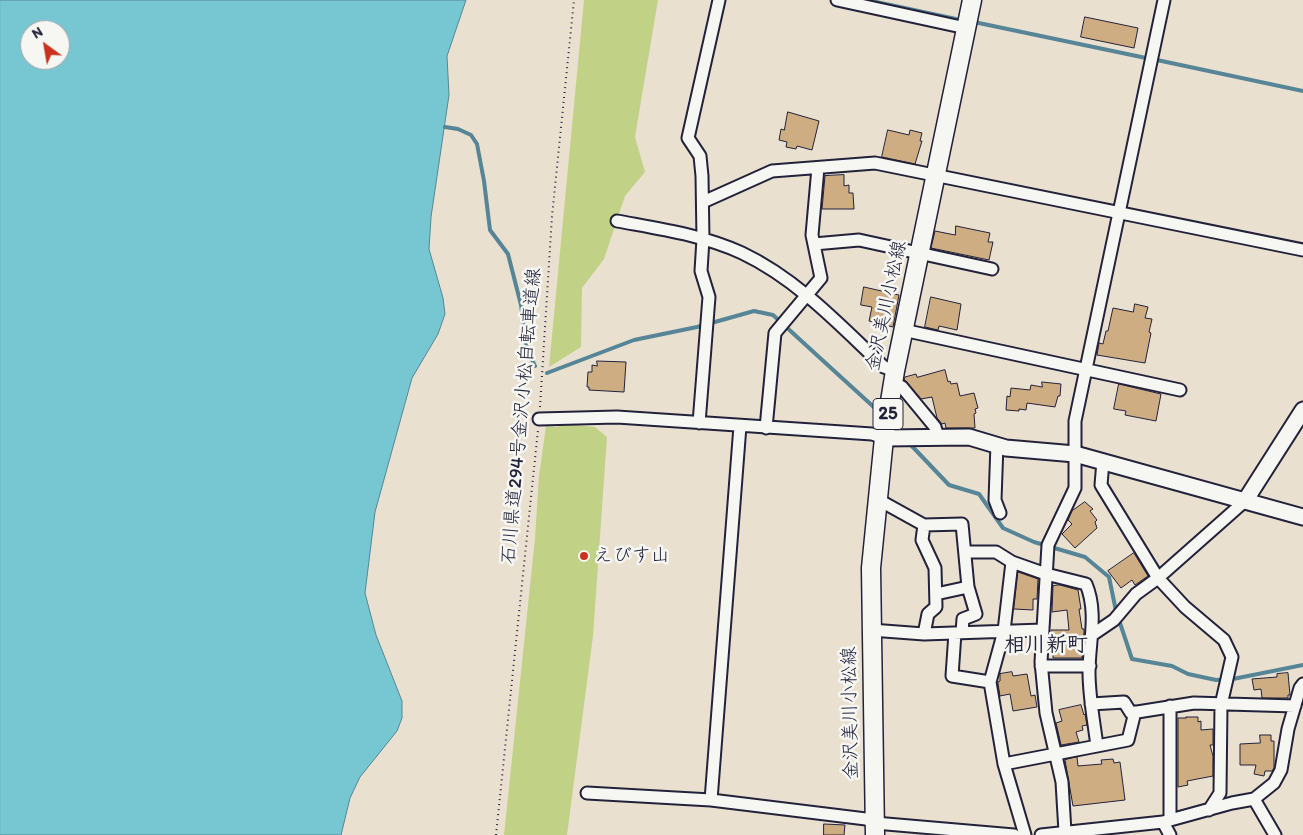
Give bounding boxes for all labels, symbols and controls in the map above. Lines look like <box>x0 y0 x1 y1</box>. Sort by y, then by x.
north arrow <box>20 20 70 70</box>
text: N <box>29 23 46 42</box>
street label: 金沢美川小松線 <box>862 239 912 373</box>
street label: 石川県道294号金沢小松自転車道線 <box>498 267 546 565</box>
road number: 25 <box>873 398 903 429</box>
place label: えびす山 <box>594 545 670 567</box>
marker: えびす山 <box>578 550 590 562</box>
district label: 相川新町 <box>1004 633 1088 659</box>
street label: 金沢美川小松線 <box>838 646 864 780</box>

